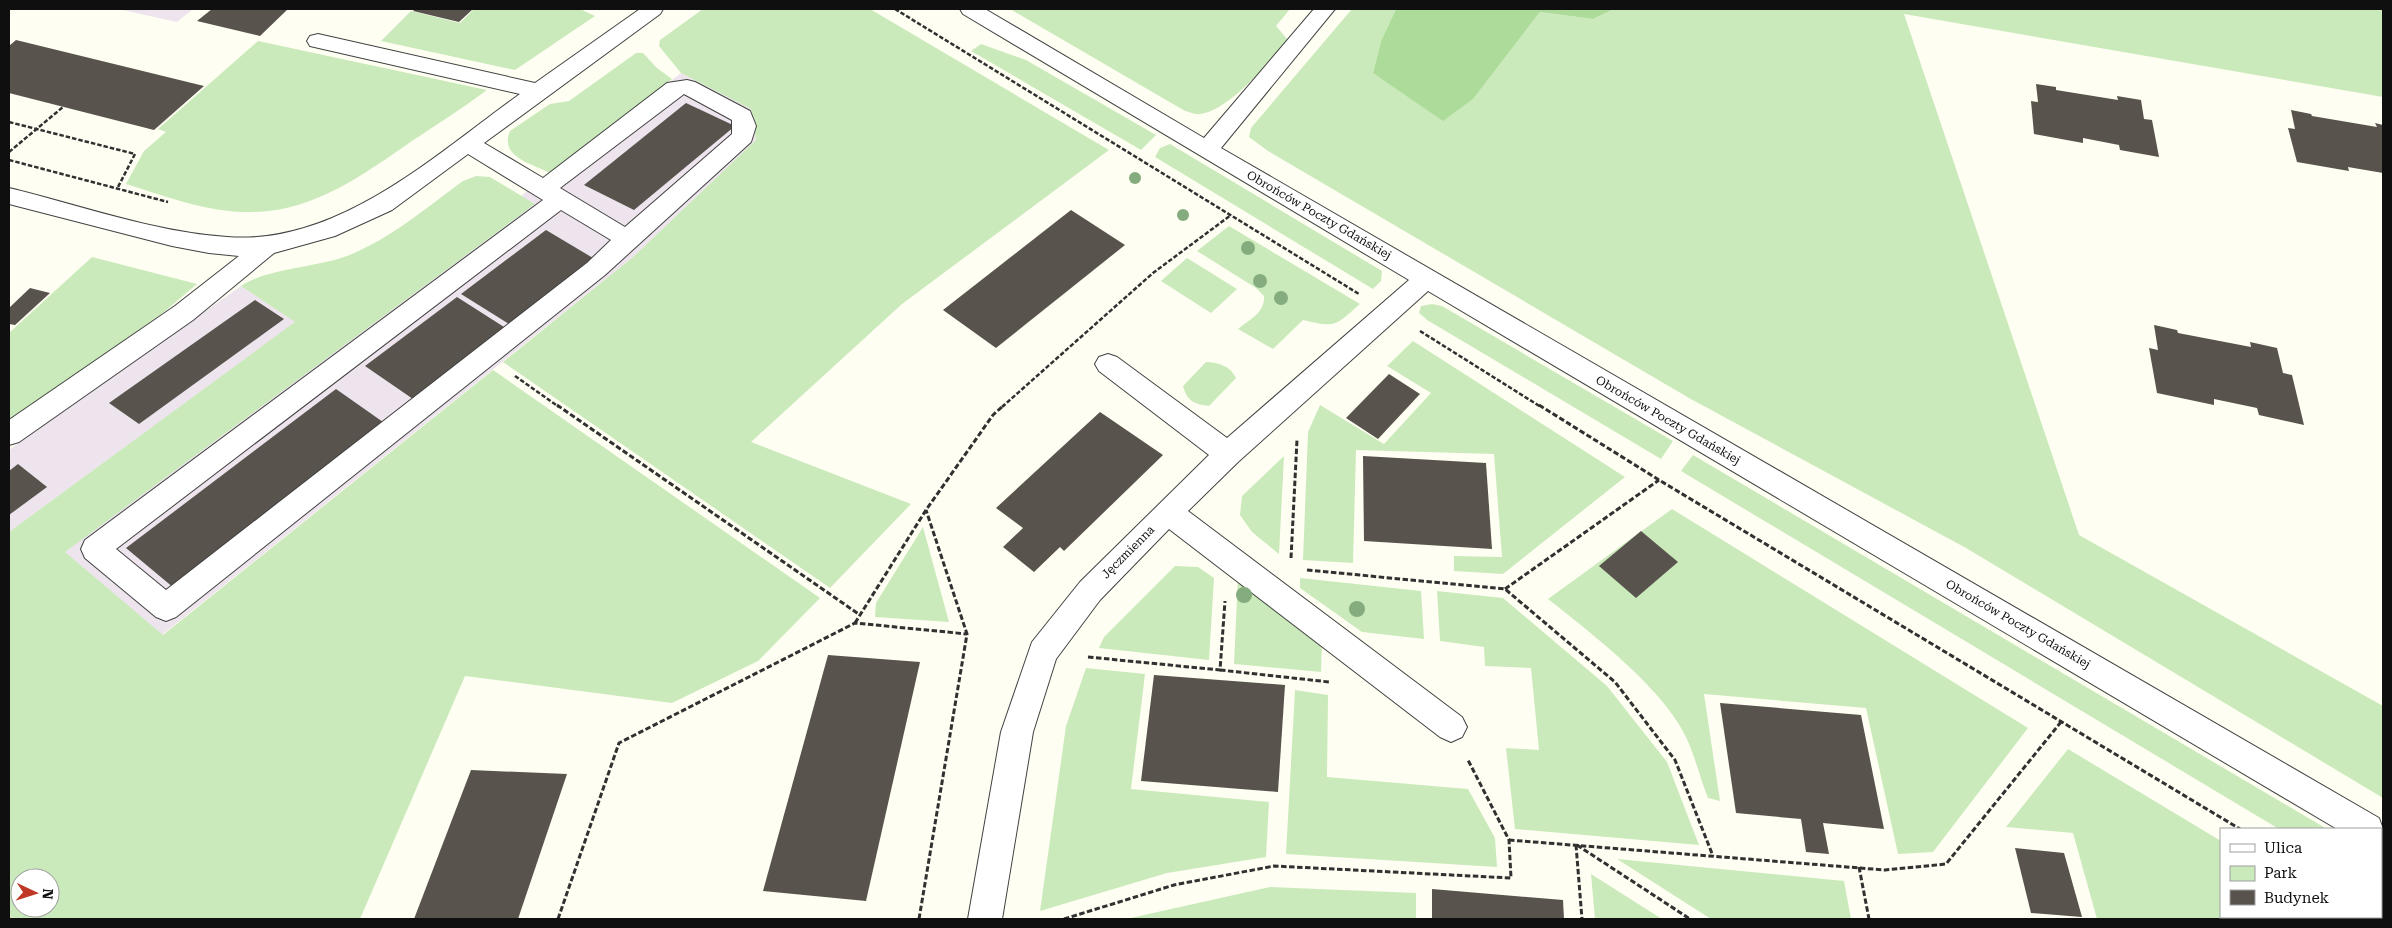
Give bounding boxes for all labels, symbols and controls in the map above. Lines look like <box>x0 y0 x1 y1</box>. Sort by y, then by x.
street label: Obrońców Poczty Gdańskiej <box>1244 168 1394 262</box>
street label: Obrońców Poczty Gdańskiej <box>1593 373 1743 467</box>
street label: Jęczmienna <box>1099 522 1158 581</box>
street label: Obrońców Poczty Gdańskiej <box>1943 577 2093 671</box>
legend <box>2220 828 2382 918</box>
text: Ulica <box>2264 839 2302 857</box>
text: Park <box>2264 864 2298 882</box>
north arrow <box>10 868 60 918</box>
text: N <box>40 888 56 900</box>
text: Budynek <box>2264 889 2329 907</box>

